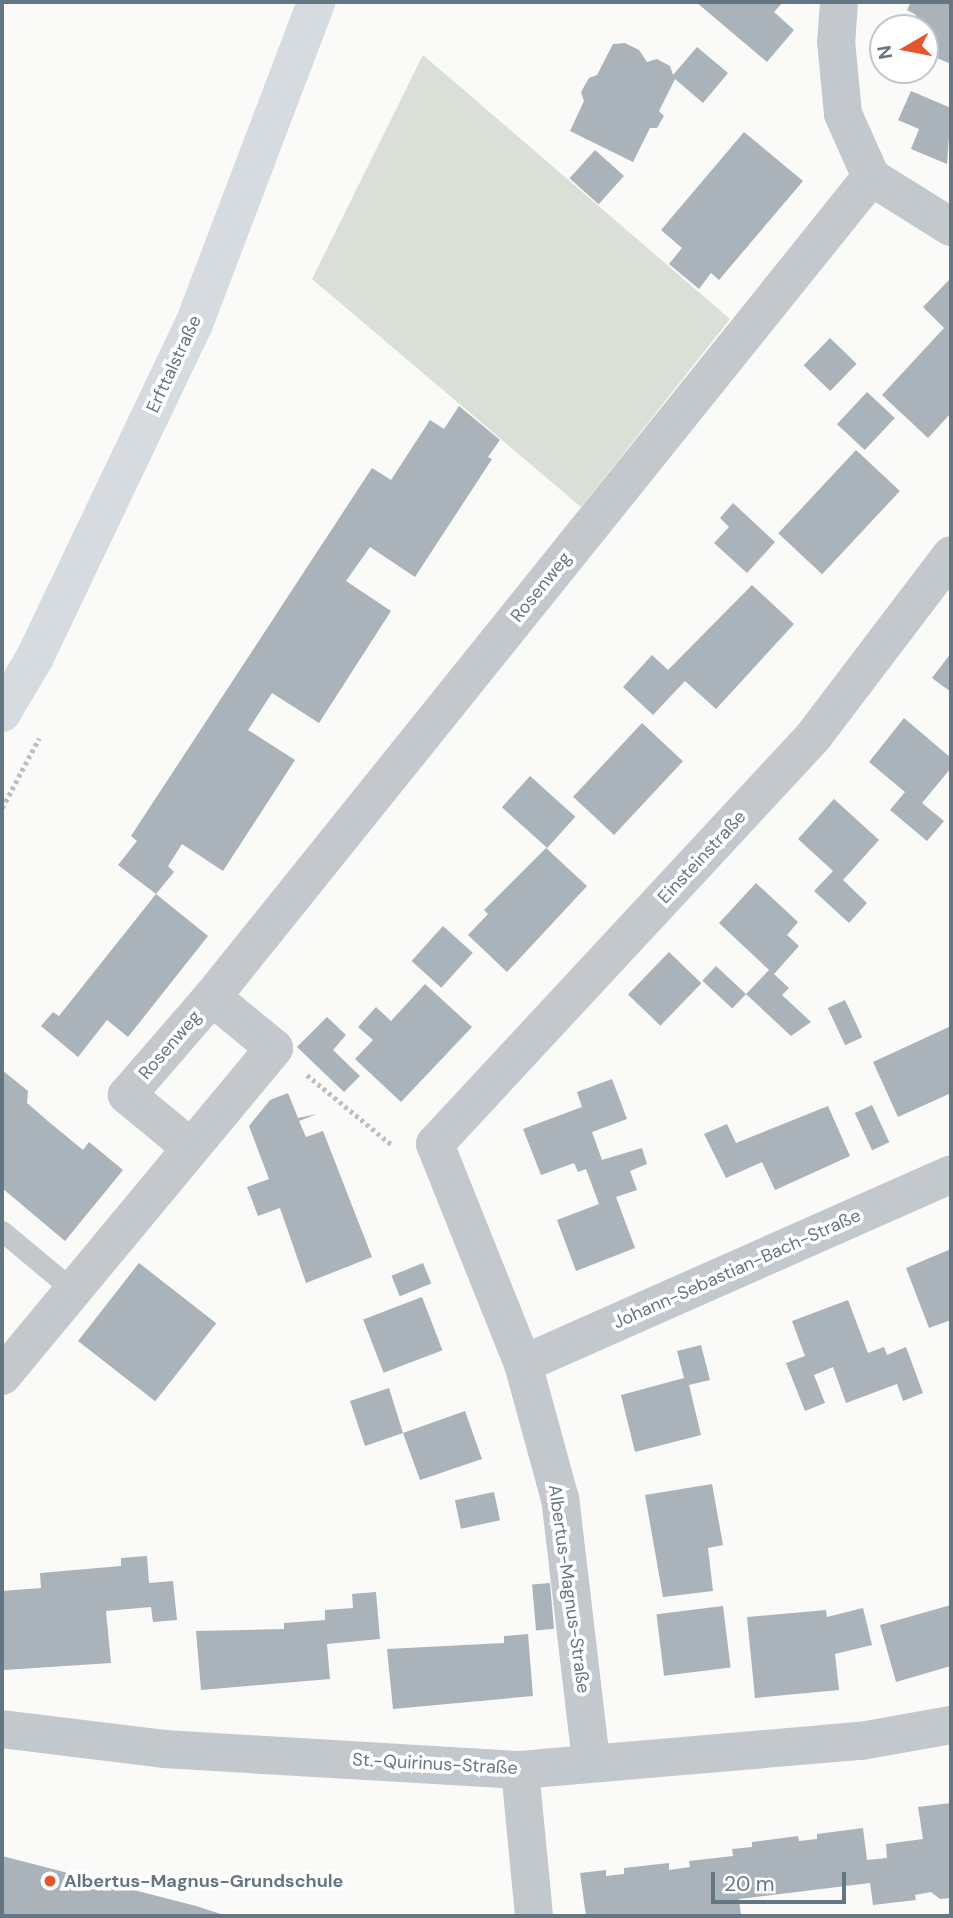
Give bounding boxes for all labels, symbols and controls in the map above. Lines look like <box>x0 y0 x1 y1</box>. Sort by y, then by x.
north arrow <box>869 14 939 84</box>
text: N <box>871 43 898 61</box>
street label: Erfttalstraße <box>142 312 206 416</box>
street label: Rosenweg <box>506 548 576 626</box>
street label: Einsteinstraße <box>653 806 751 908</box>
street label: Rosenweg <box>134 1006 206 1084</box>
street label: Johann-Sebastian-Bach-Straße <box>610 1204 864 1334</box>
street label: Albertus-Magnus-Straße <box>544 1483 594 1695</box>
street label: St.-Quirinus-Straße <box>352 1749 518 1779</box>
scale bar <box>715 1858 850 1902</box>
place label: Albertus-Magnus-Grundschule <box>64 1870 343 1892</box>
text: 20 m <box>724 1870 775 1898</box>
marker: Albertus-Magnus-Grundschule <box>42 1873 58 1889</box>

